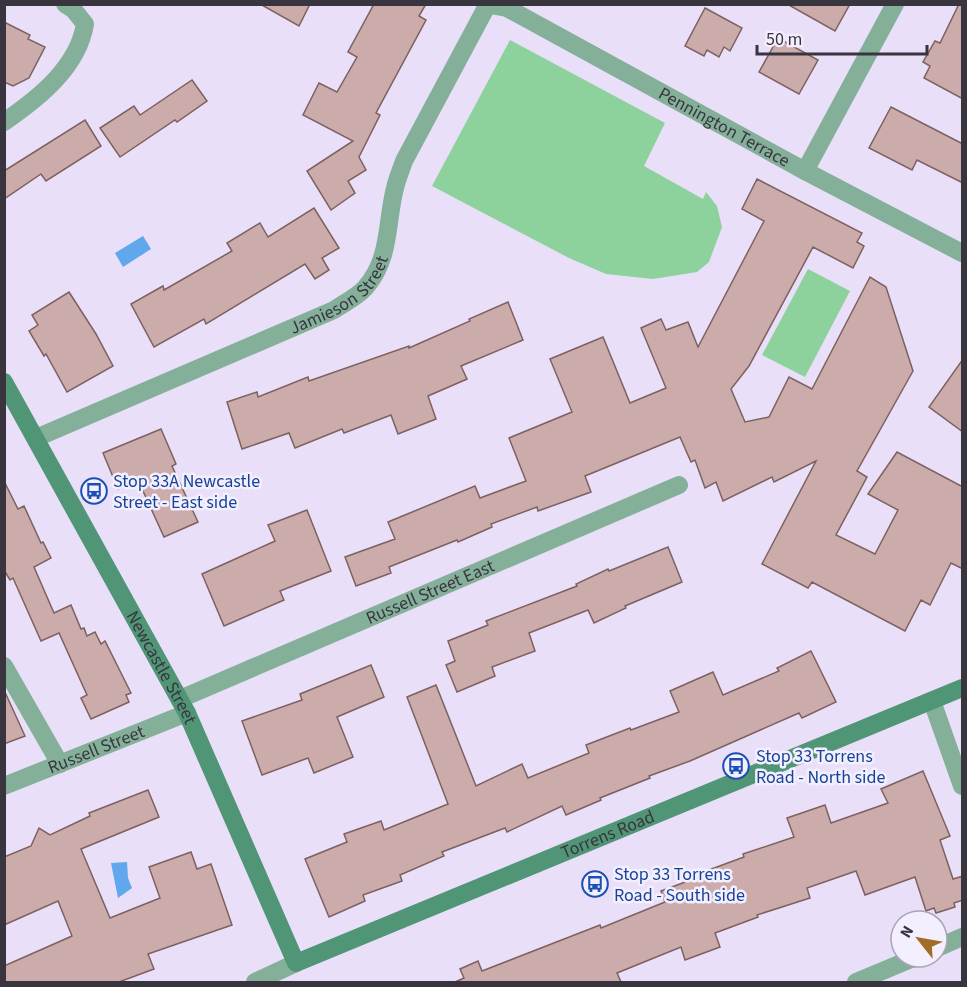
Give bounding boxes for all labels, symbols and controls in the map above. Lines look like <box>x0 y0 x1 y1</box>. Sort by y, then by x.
scale bar <box>757 18 926 56</box>
text: 50 m <box>766 27 802 52</box>
street label: Pennington Terrace <box>654 81 794 173</box>
street label: Jamieson Street <box>286 252 395 341</box>
place label: Stop 33A Newcastle Street - East side <box>113 469 260 515</box>
bus stop icon: Stop 33A Newcastle Street - East side <box>79 476 109 506</box>
street label: Russell Street East <box>362 554 498 631</box>
street label: Newcastle Street <box>120 606 202 728</box>
street label: Russell Street <box>44 719 148 780</box>
place label: Stop 33 Torrens Road - North side <box>756 744 886 790</box>
bus stop icon: Stop 33 Torrens Road - North side <box>721 751 751 781</box>
street label: Torrens Road <box>557 804 658 865</box>
place label: Stop 33 Torrens Road - South side <box>614 862 745 908</box>
bus stop icon: Stop 33 Torrens Road - South side <box>580 869 610 899</box>
north arrow <box>889 909 949 969</box>
text: N <box>895 922 919 942</box>

